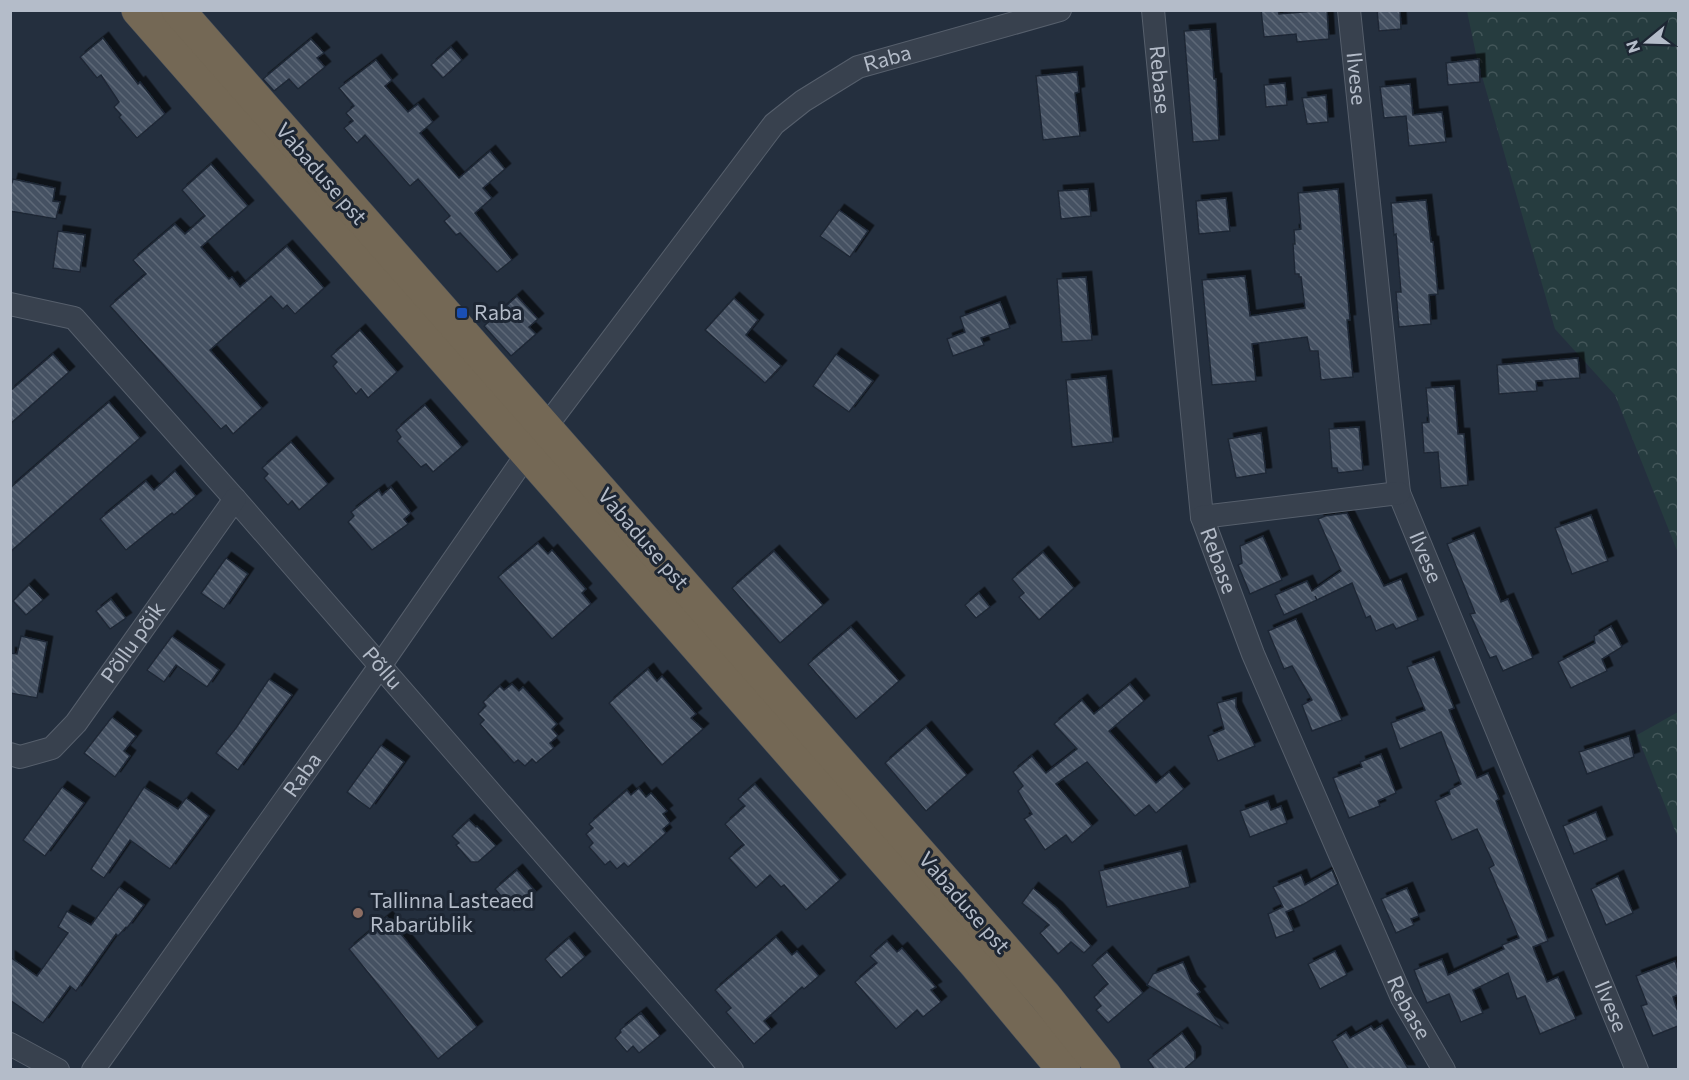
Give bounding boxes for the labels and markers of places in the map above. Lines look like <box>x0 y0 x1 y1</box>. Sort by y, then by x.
place label: Raba <box>474 299 522 324</box>
marker: Raba <box>455 306 469 320</box>
place label: Tallinna Lasteaed Rabarüblik <box>370 887 534 936</box>
marker: Tallinna Lasteaed Rabarüblik <box>351 906 365 920</box>

